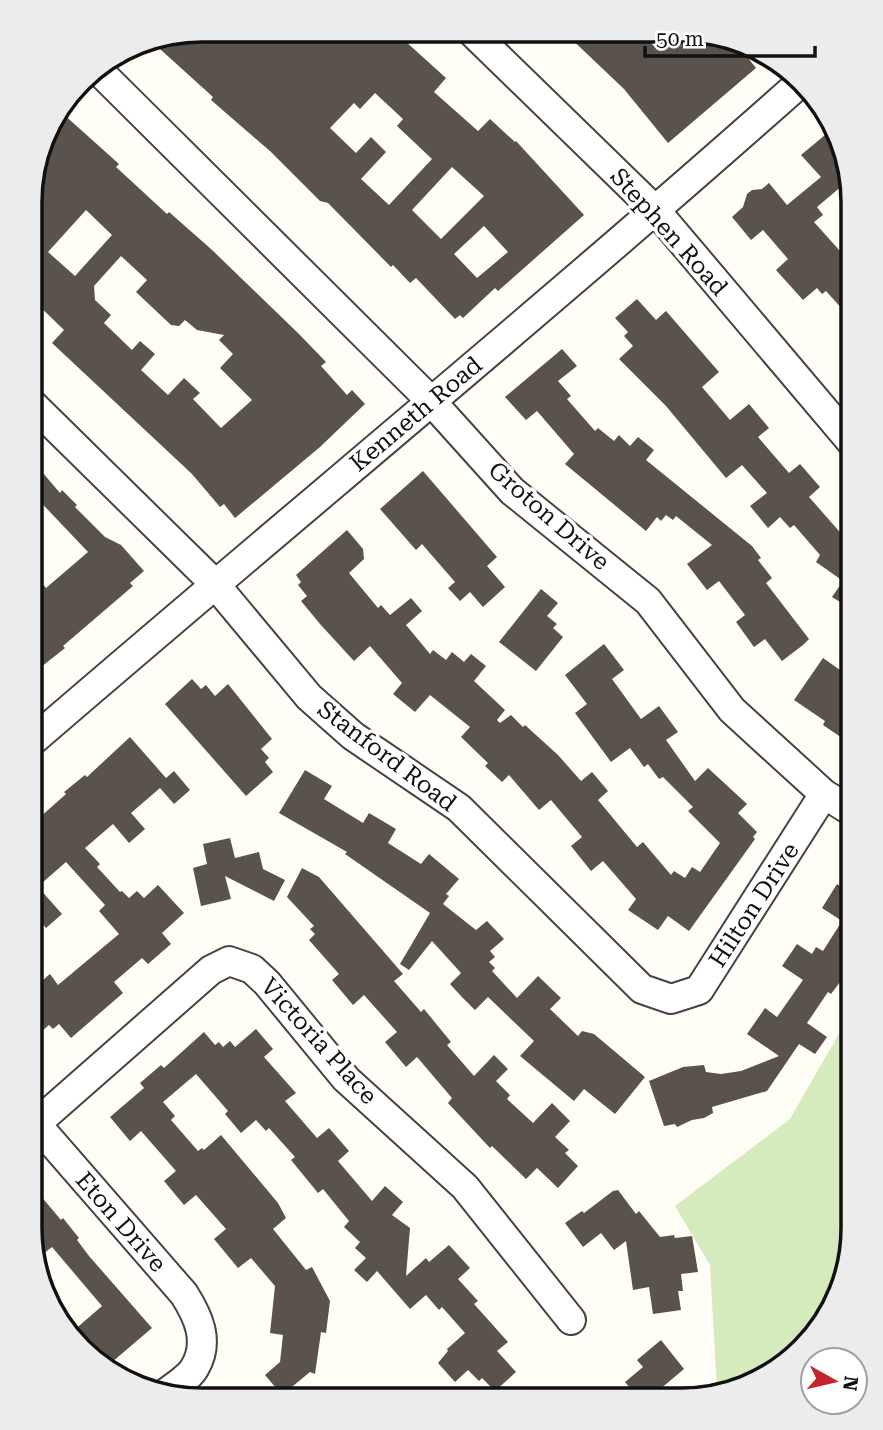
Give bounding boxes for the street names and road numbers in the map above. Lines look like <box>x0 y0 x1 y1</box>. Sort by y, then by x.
street label: Stephen Road <box>605 163 733 301</box>
street label: Kenneth Road <box>344 351 488 477</box>
street label: Groton Drive <box>483 456 615 576</box>
street label: Stanford Road <box>312 695 462 817</box>
street label: Hilton Drive <box>703 838 805 972</box>
street label: Victoria Place <box>255 972 383 1110</box>
street label: Eton Drive <box>70 1166 172 1278</box>

